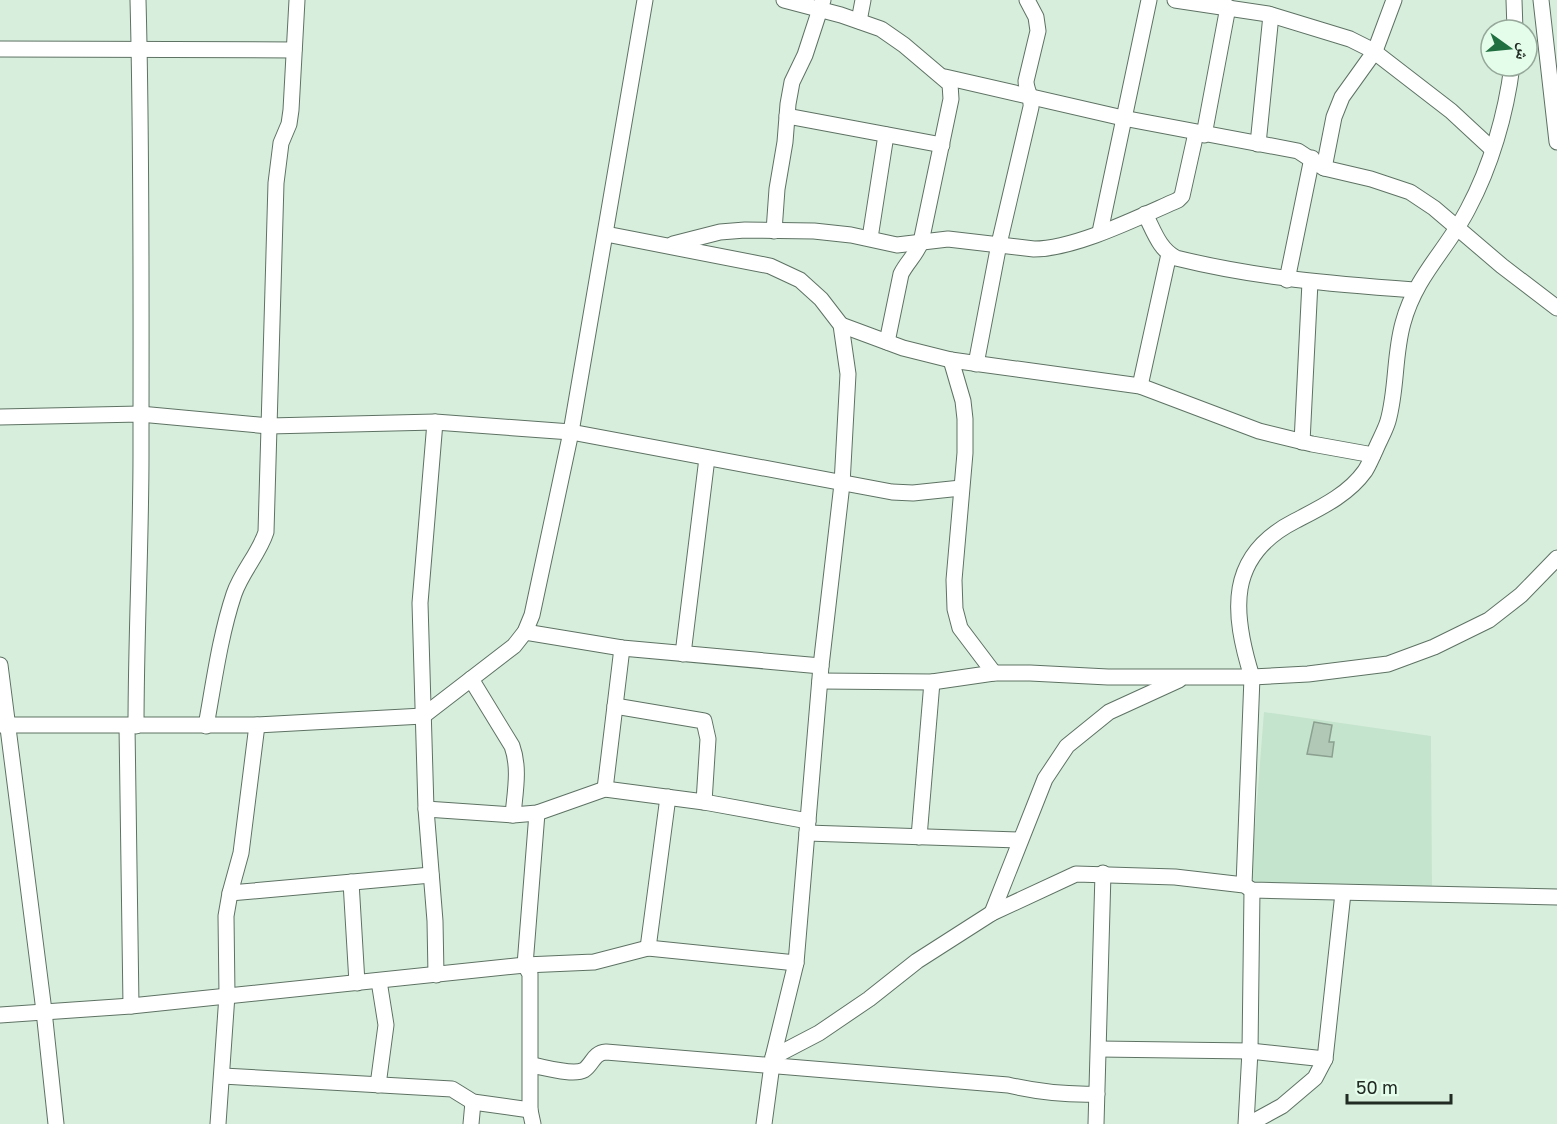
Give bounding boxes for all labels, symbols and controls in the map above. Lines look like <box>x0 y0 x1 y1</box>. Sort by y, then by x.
north arrow <box>1479 18 1539 78</box>
text: ش <box>1512 41 1535 63</box>
scale bar <box>1347 1067 1450 1105</box>
text: 50 m <box>1356 1076 1398 1098</box>

